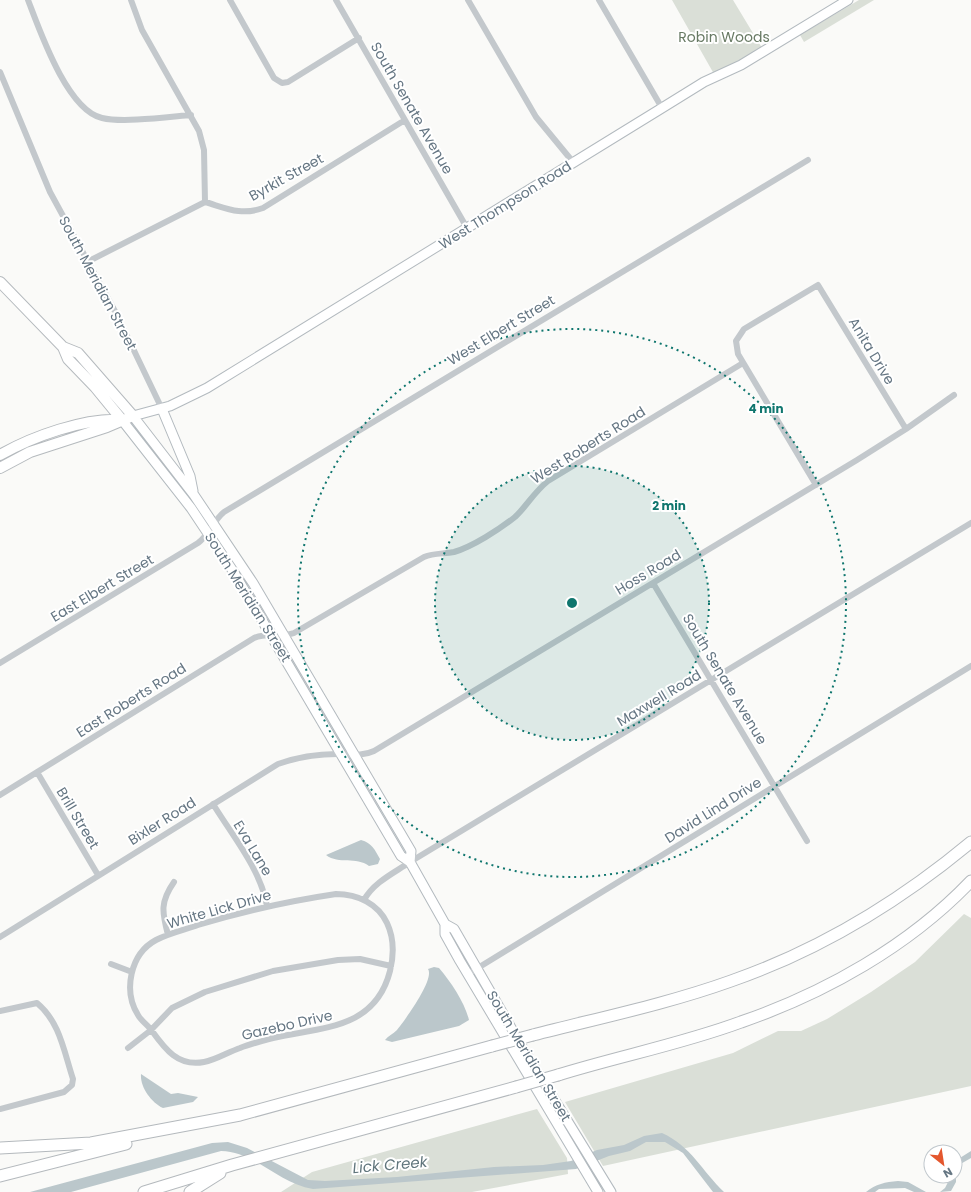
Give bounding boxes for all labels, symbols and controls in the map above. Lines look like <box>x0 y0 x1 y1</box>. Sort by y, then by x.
park label: Robin Woods <box>678 27 770 47</box>
street label: South Senate Avenue <box>366 38 458 178</box>
street label: Byrkit Street <box>245 148 327 206</box>
street label: West Thompson Road <box>435 156 575 254</box>
street label: South Meridian Street <box>54 212 142 354</box>
street label: West Elbert Street <box>443 290 559 370</box>
street label: Anita Drive <box>844 314 900 389</box>
text: 4 min <box>748 400 784 417</box>
street label: West Roberts Road <box>527 402 649 488</box>
text: 2 min <box>652 497 686 514</box>
street label: South Meridian Street <box>200 528 296 666</box>
street label: Hoss Road <box>611 545 685 599</box>
street label: East Elbert Street <box>47 549 157 627</box>
centre of rings <box>565 596 579 610</box>
street label: South Senate Avenue <box>678 610 772 748</box>
street label: East Roberts Road <box>72 658 190 742</box>
street label: Maxwell Road <box>613 665 705 731</box>
street label: David Lind Drive <box>661 772 765 848</box>
street label: Brill Street <box>52 783 104 853</box>
street label: Bixler Road <box>124 792 200 850</box>
street label: Eva Lane <box>229 817 278 880</box>
street label: White Lick Drive <box>165 884 274 933</box>
street label: South Meridian Street <box>482 987 576 1125</box>
street label: Gazebo Drive <box>240 1005 335 1045</box>
north arrow <box>923 1144 963 1184</box>
water label: Lick Creek <box>352 1151 429 1178</box>
text: N <box>940 1164 956 1182</box>

